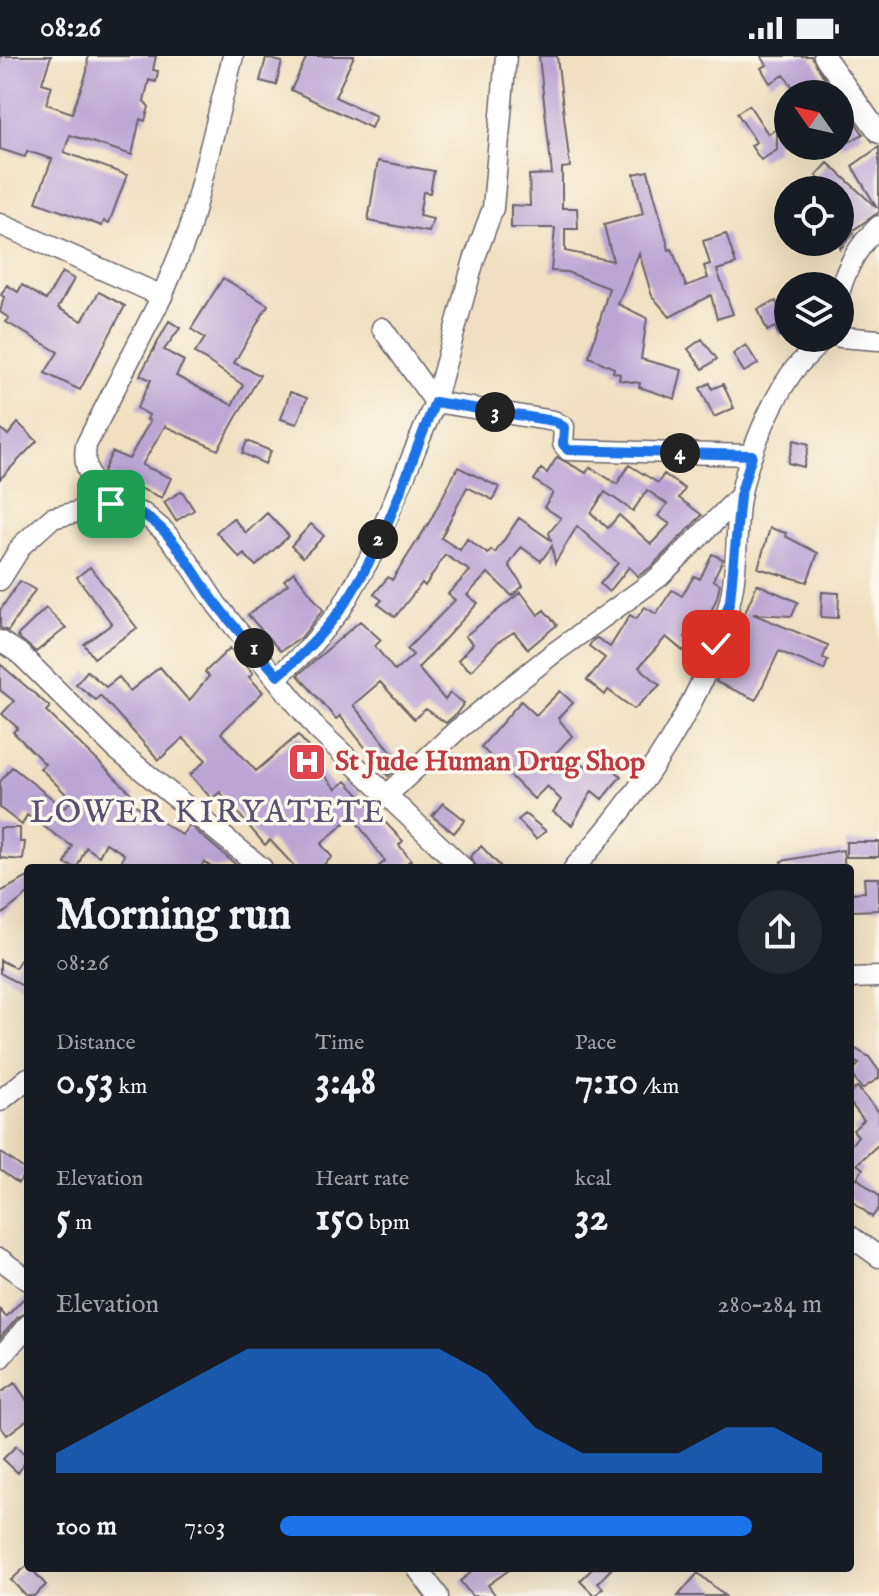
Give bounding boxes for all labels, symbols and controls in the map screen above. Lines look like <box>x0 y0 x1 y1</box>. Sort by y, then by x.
text: 08:26 <box>40 9 101 47</box>
north arrow <box>774 80 854 160</box>
map controls <box>774 80 854 352</box>
button: locate <box>774 176 854 256</box>
button: layers <box>774 272 854 352</box>
pin: 3 <box>475 392 515 432</box>
text: 3 <box>491 398 499 426</box>
pin: 4 <box>660 433 700 473</box>
text: 4 <box>675 439 685 467</box>
pin <box>77 470 145 538</box>
icon: arrive <box>89 482 133 526</box>
pin: 2 <box>358 519 398 559</box>
text: 2 <box>373 525 383 553</box>
pin <box>682 610 750 678</box>
icon: check <box>694 622 738 666</box>
pin: 1 <box>234 628 274 668</box>
text: 1 <box>250 634 258 662</box>
hospital icon: St Jude Human Drug Shop <box>286 741 328 783</box>
place label: St Jude Human Drug Shop <box>335 745 645 780</box>
district label: LOWER KIRYATETE <box>30 793 386 834</box>
text: Morning run <box>56 888 291 944</box>
button: share <box>738 890 822 974</box>
text: 08:26 <box>56 946 109 979</box>
text: Distance <box>56 1029 136 1057</box>
text: Time <box>315 1029 364 1057</box>
text: Pace <box>575 1029 616 1057</box>
text: 0.53 <box>56 1057 114 1108</box>
text: 3:48 <box>315 1057 376 1108</box>
text: 7:10 <box>575 1057 638 1108</box>
text: km <box>114 1073 147 1101</box>
text: /km <box>638 1073 679 1101</box>
text: Elevation <box>56 1165 143 1193</box>
text: Heart rate <box>315 1165 409 1193</box>
text: kcal <box>575 1165 611 1193</box>
text: 5 <box>56 1193 71 1244</box>
text: 150 <box>315 1193 364 1244</box>
text: 32 <box>575 1193 608 1244</box>
text: m <box>71 1209 92 1237</box>
text: bpm <box>364 1209 410 1237</box>
text: Elevation <box>56 1288 159 1321</box>
text: 280–284 m <box>717 1288 822 1321</box>
text: 100 m <box>56 1510 117 1543</box>
text: 7:03 <box>184 1510 226 1543</box>

